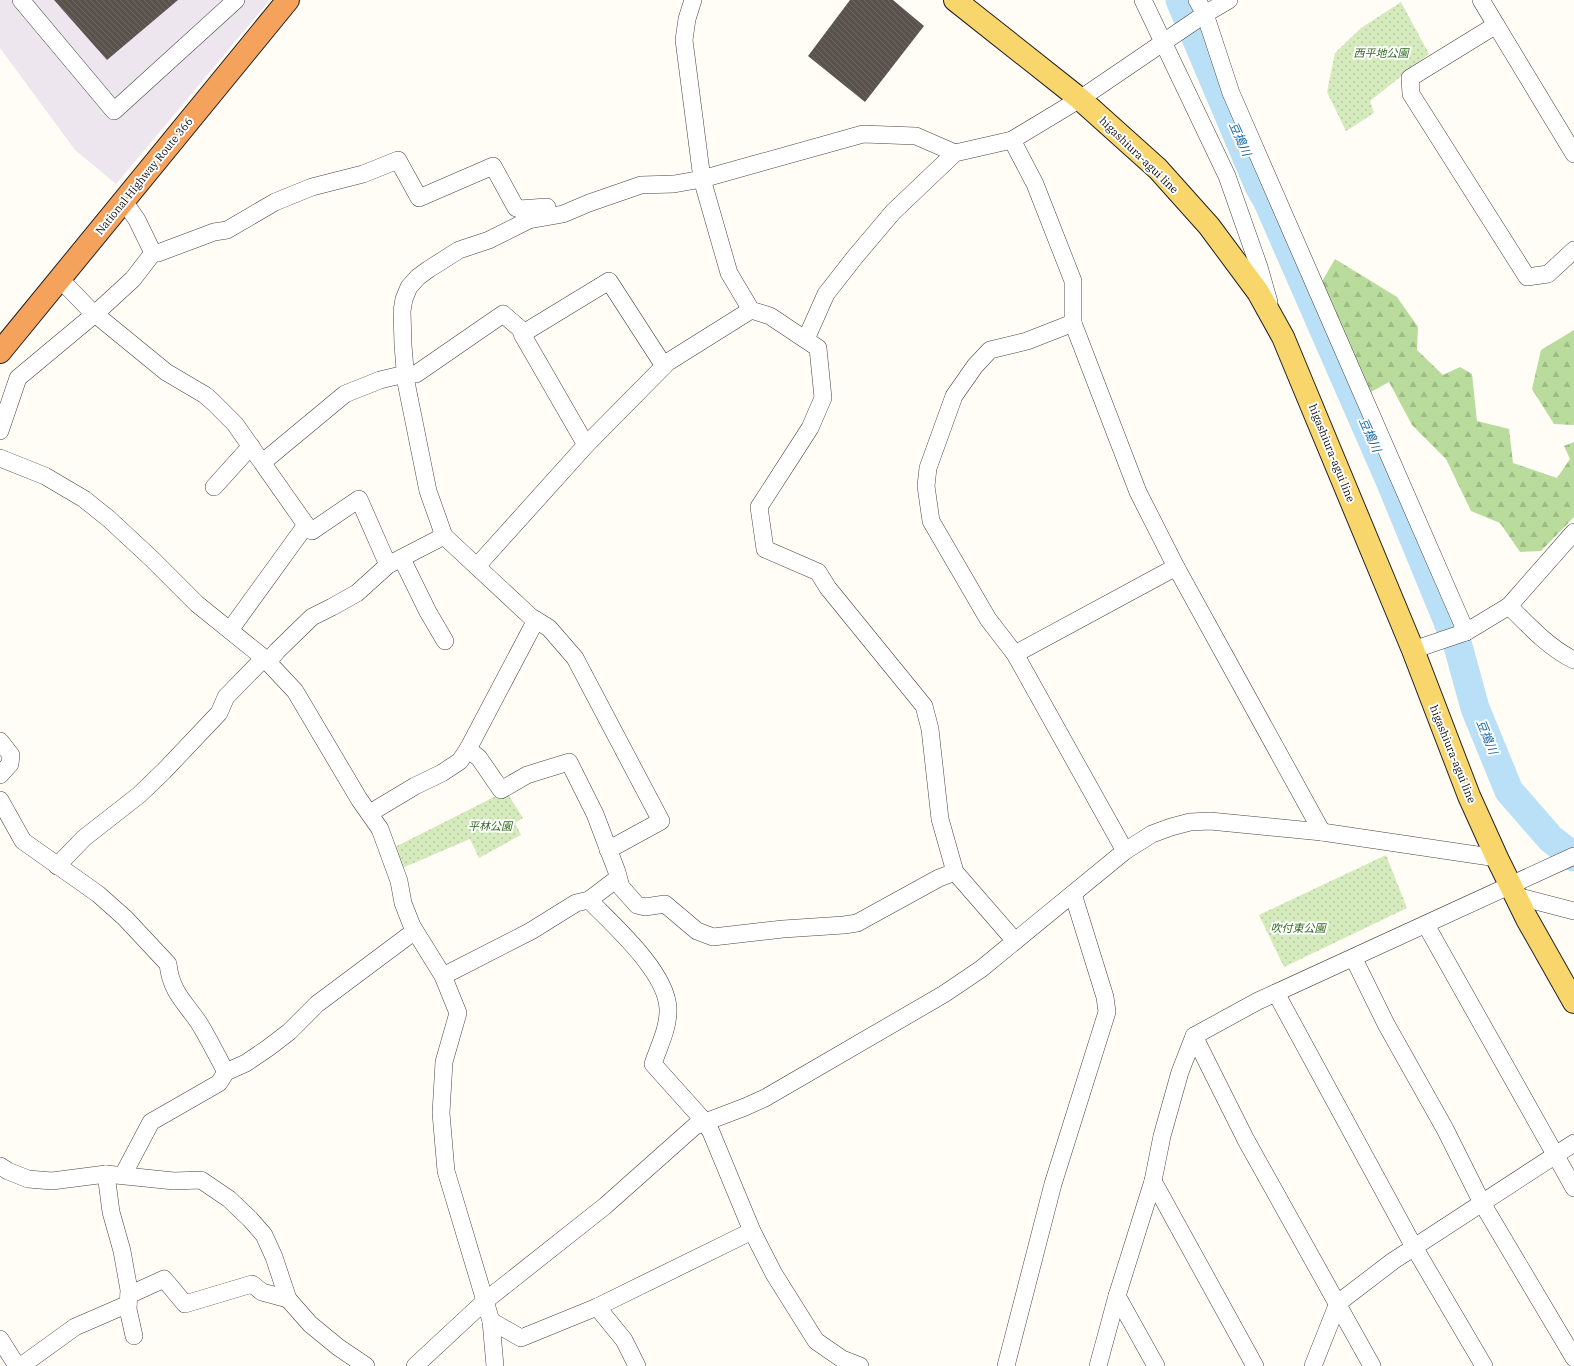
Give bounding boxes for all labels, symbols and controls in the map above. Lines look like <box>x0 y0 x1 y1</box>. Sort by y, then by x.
park label: 西平地公園 <box>1354 46 1410 60</box>
street label: higashiura-agui line <box>1097 114 1181 196</box>
street label: National Highway Route 366 <box>92 115 196 237</box>
water label: 豆搗川 <box>1226 119 1255 160</box>
street label: higashiura-agui line <box>1306 402 1358 504</box>
water label: 豆搗川 <box>1356 415 1385 456</box>
street label: higashiura-agui line <box>1427 703 1479 805</box>
water label: 豆搗川 <box>1474 717 1502 758</box>
park label: 平林公園 <box>468 819 514 833</box>
park label: 吹付東公園 <box>1271 921 1327 935</box>

